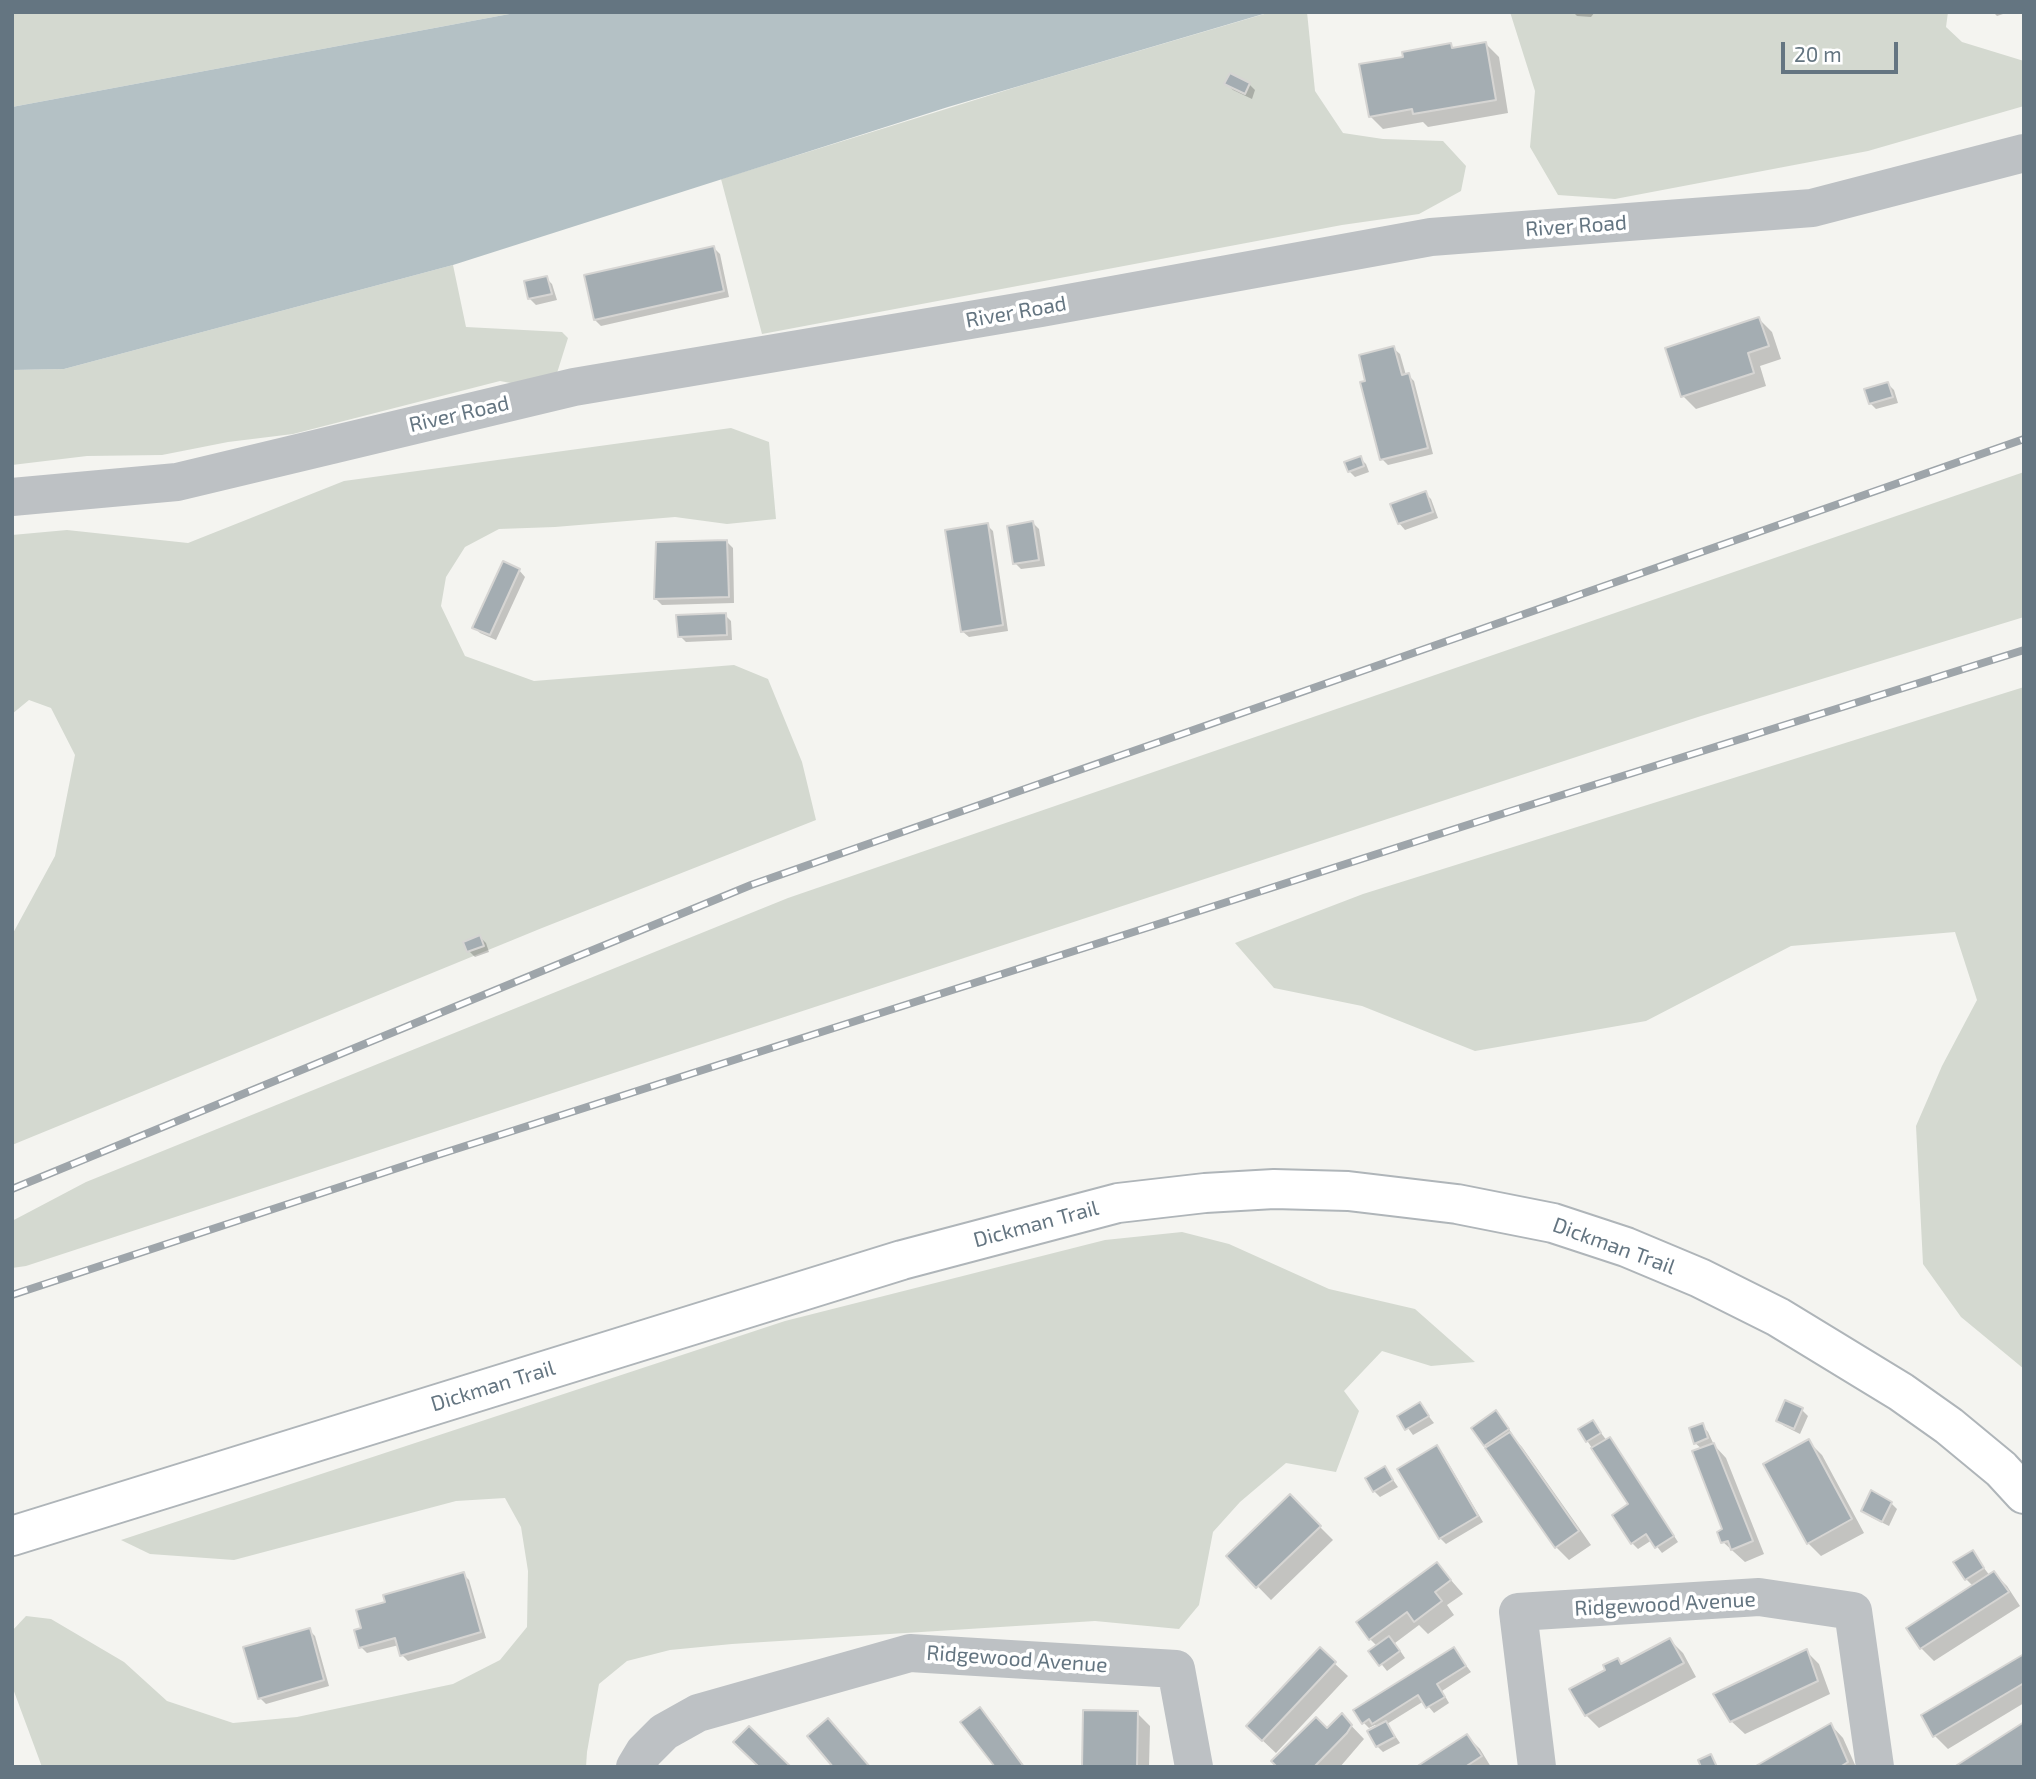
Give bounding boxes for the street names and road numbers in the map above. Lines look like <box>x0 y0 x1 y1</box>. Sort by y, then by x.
street label: River Road <box>1524 210 1628 242</box>
street label: River Road <box>964 291 1068 333</box>
street label: River Road <box>407 390 511 438</box>
street label: Dickman Trail <box>971 1195 1101 1253</box>
street label: Dickman Trail <box>1549 1212 1679 1280</box>
street label: Dickman Trail <box>428 1355 558 1417</box>
street label: Ridgewood Avenue <box>1574 1587 1756 1621</box>
street label: Ridgewood Avenue <box>926 1640 1108 1678</box>

